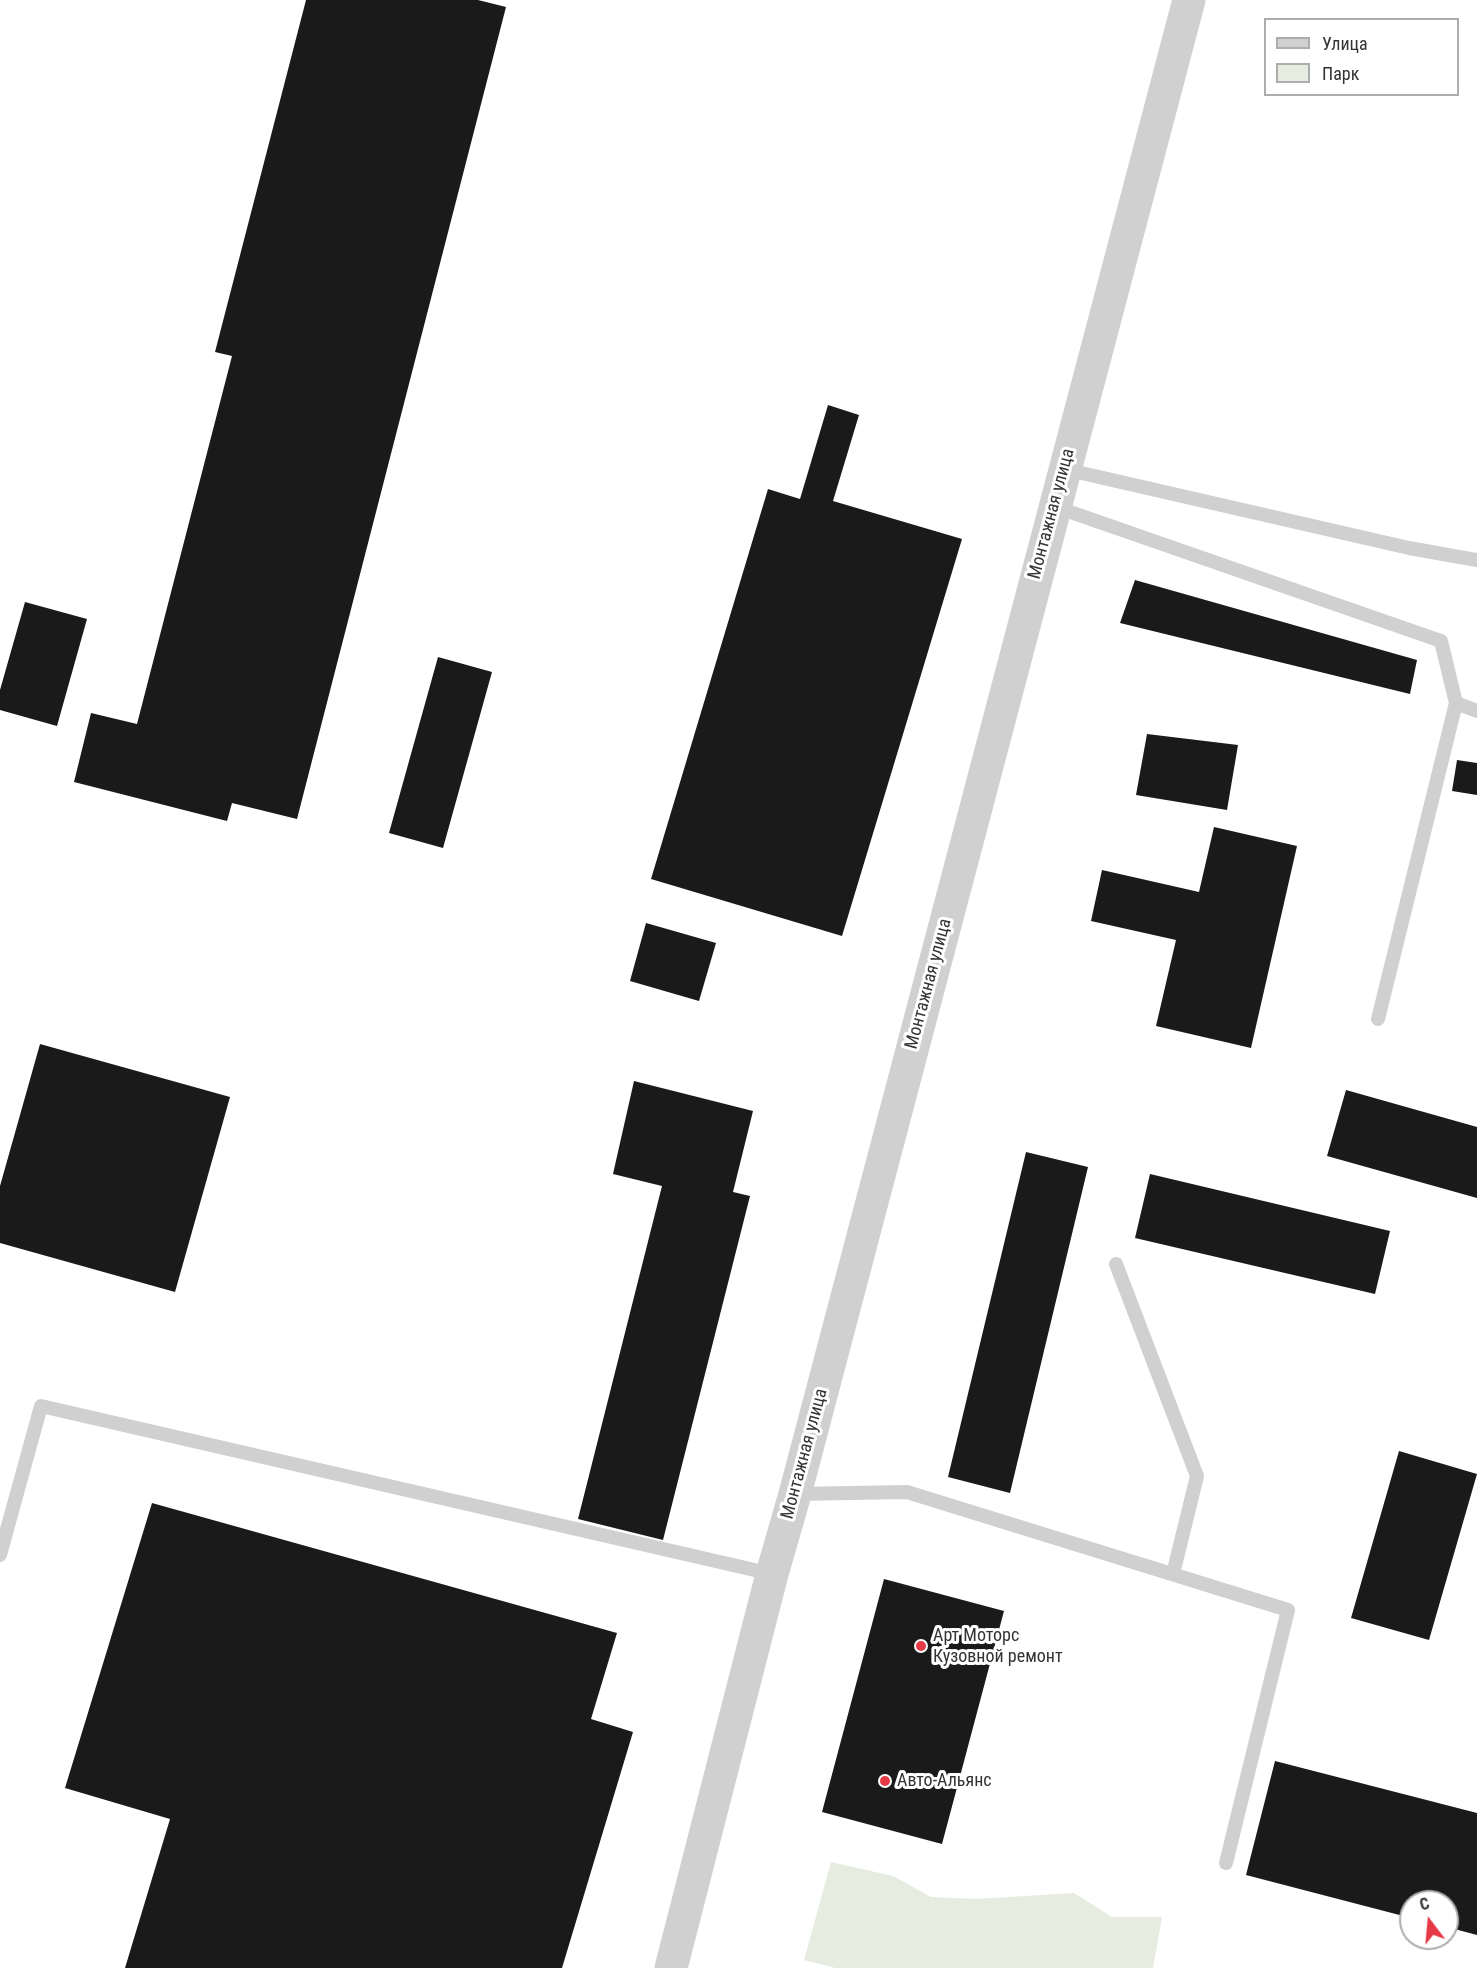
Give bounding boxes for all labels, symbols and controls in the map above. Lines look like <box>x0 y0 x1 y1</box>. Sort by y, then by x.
legend <box>1264 18 1459 96</box>
text: Улица <box>1322 33 1368 54</box>
text: Парк <box>1322 63 1359 84</box>
street label: Монтажная улица <box>1024 446 1080 582</box>
street label: Монтажная улица <box>901 916 957 1052</box>
street label: Монтажная улица <box>777 1386 833 1522</box>
place label: Арт Моторс Кузовной ремонт <box>933 1625 1063 1668</box>
marker: Арт Моторс Кузовной ремонт <box>914 1639 928 1653</box>
place label: Авто-Альянс <box>897 1770 992 1792</box>
marker: Авто-Альянс <box>878 1774 892 1788</box>
north arrow <box>1399 1890 1459 1950</box>
text: С <box>1417 1894 1431 1915</box>

